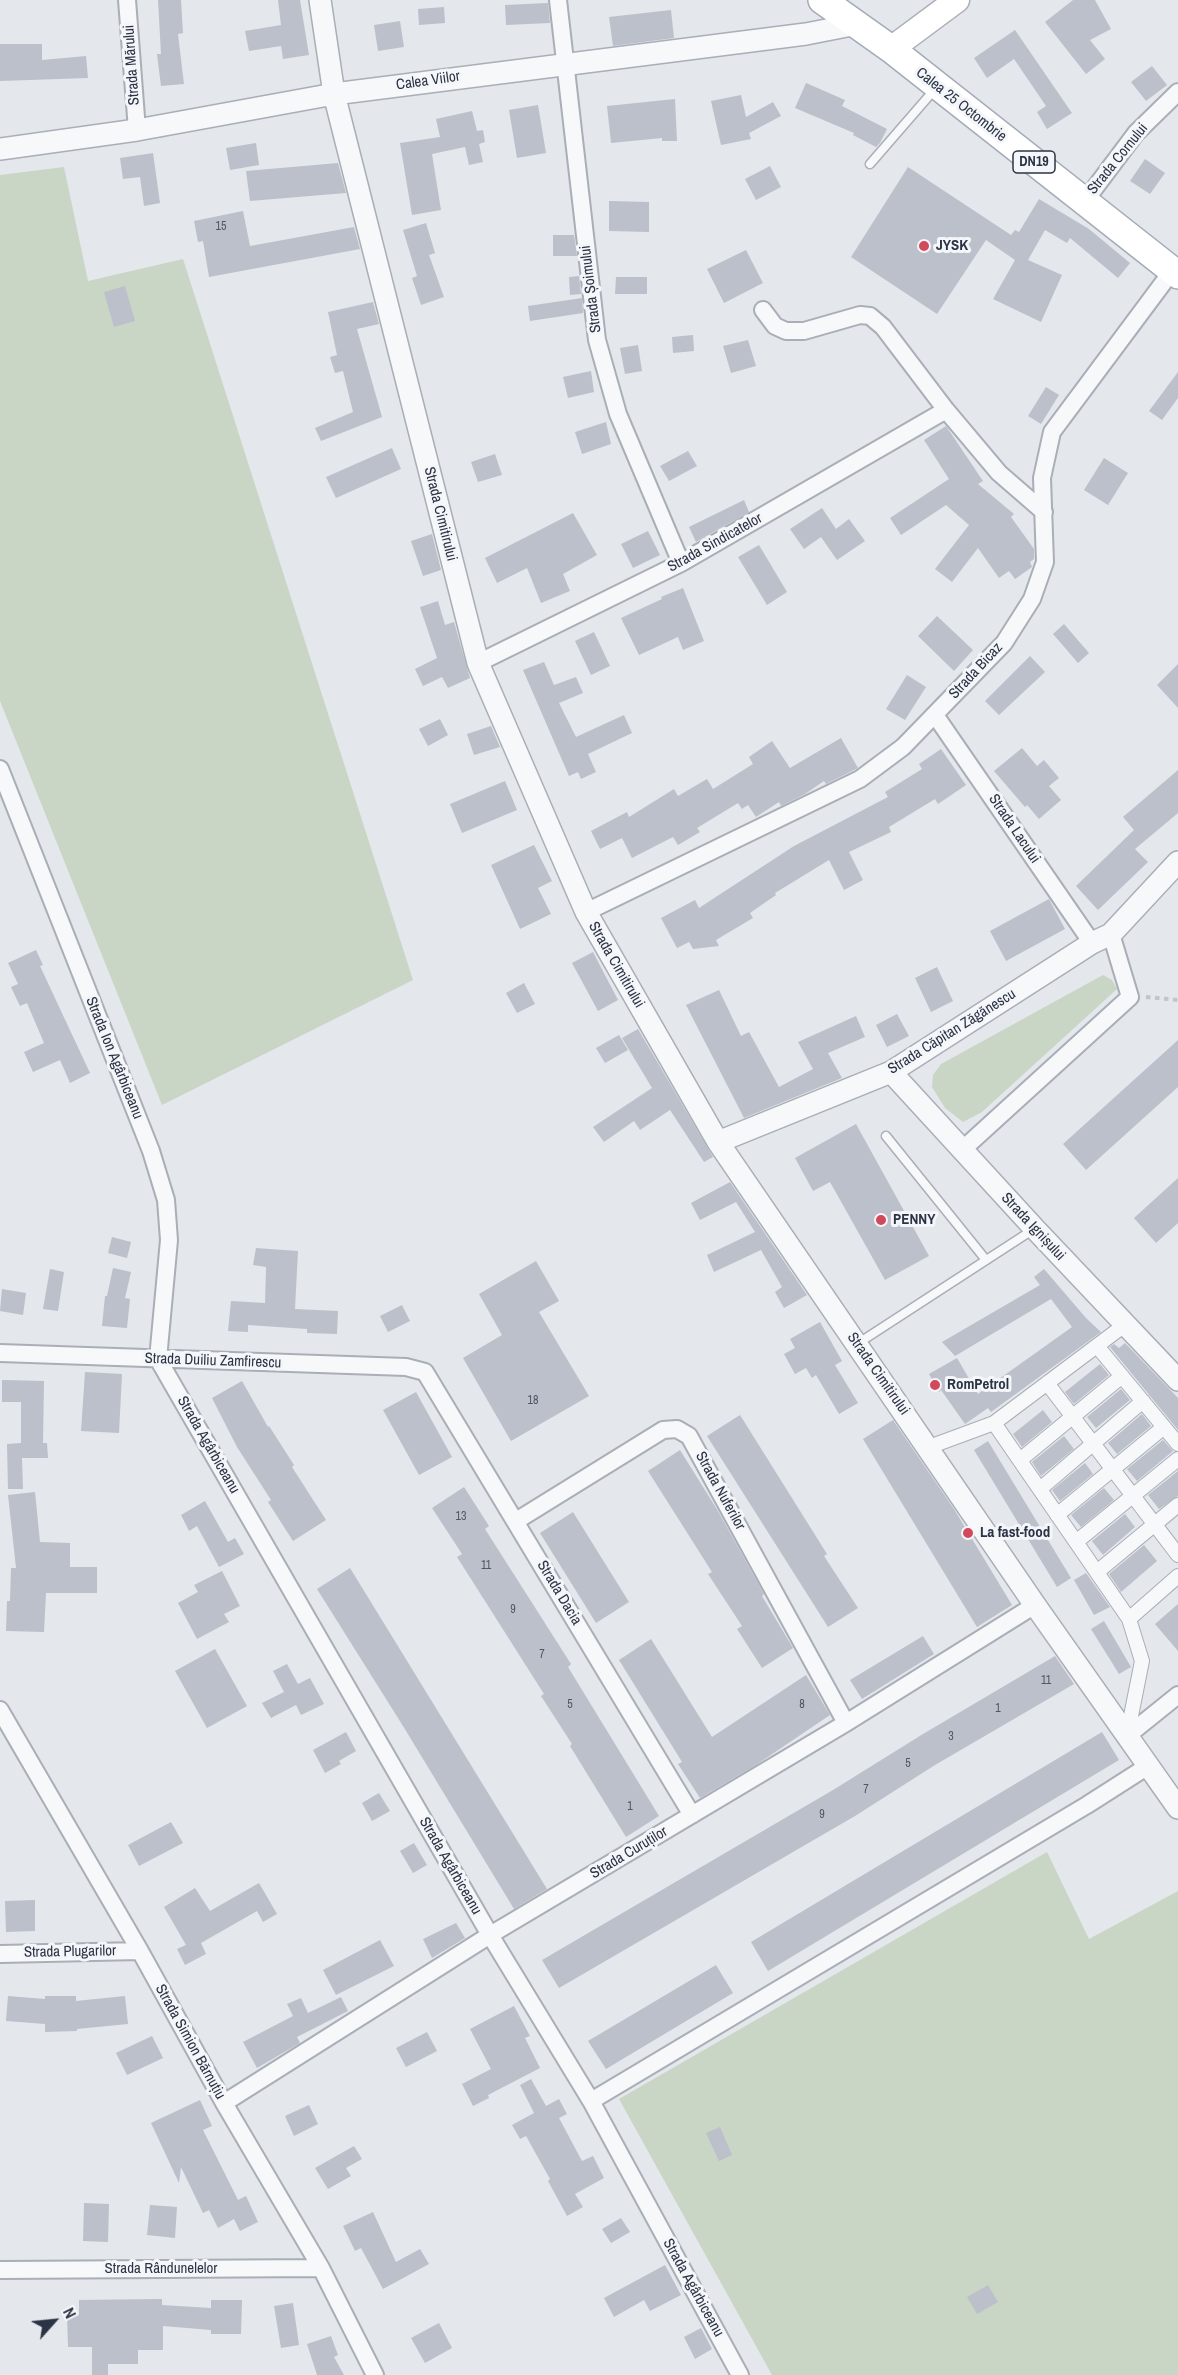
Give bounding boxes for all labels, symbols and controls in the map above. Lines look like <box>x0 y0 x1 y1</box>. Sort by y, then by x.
street label: Strada Mărului <box>120 24 144 106</box>
street label: Calea 25 Octombrie <box>912 64 1010 146</box>
street label: Calea Viilor <box>395 68 461 94</box>
street label: Strada Cornului <box>1084 120 1152 198</box>
road number: DN19 <box>1013 151 1055 173</box>
house number: 15 <box>216 220 226 234</box>
place label: JYSK <box>936 237 968 255</box>
marker: JYSK <box>917 239 931 253</box>
street label: Strada Șoimului <box>577 244 605 334</box>
street label: Strada Cimitirului <box>420 465 460 563</box>
street label: Strada Sindicatelor <box>665 510 765 576</box>
street label: Strada Bicaz <box>945 639 1007 703</box>
street label: Strada Lacului <box>984 791 1044 867</box>
street label: Strada Cimitirului <box>584 919 648 1011</box>
street label: Strada Căpitan Zăgănescu <box>885 985 1019 1079</box>
street label: Strada Ion Agârbiceanu <box>81 994 147 1122</box>
street label: Strada Ignișului <box>997 1189 1069 1265</box>
place label: PENNY <box>893 1211 935 1229</box>
marker: PENNY <box>874 1213 888 1227</box>
street label: Strada Cimitirului <box>843 1329 913 1419</box>
street label: Strada Duiliu Zamfirescu <box>144 1350 282 1372</box>
place label: RomPetrol <box>947 1376 1009 1394</box>
marker: RomPetrol <box>928 1378 942 1392</box>
street label: Strada Agârbiceanu <box>173 1393 243 1497</box>
house number: 18 <box>528 1394 538 1408</box>
street label: Strada Nuferilor <box>691 1449 749 1533</box>
house number: 13 <box>456 1510 466 1524</box>
place label: La fast-food <box>980 1524 1050 1542</box>
marker: La fast-food <box>961 1526 975 1540</box>
street label: Strada Dacia <box>533 1558 585 1628</box>
house number: 11 <box>481 1559 491 1573</box>
house number: 9 <box>510 1603 516 1617</box>
house number: 7 <box>539 1648 545 1662</box>
house number: 11 <box>1041 1674 1051 1688</box>
house number: 5 <box>567 1698 573 1712</box>
house number: 8 <box>799 1698 805 1712</box>
house number: 1 <box>995 1702 1001 1716</box>
house number: 3 <box>948 1730 954 1744</box>
house number: 5 <box>905 1757 911 1771</box>
house number: 7 <box>863 1783 869 1797</box>
house number: 1 <box>627 1800 633 1814</box>
house number: 9 <box>819 1808 825 1822</box>
street label: Strada Agârbiceanu <box>415 1814 485 1918</box>
street label: Strada Curuților <box>587 1823 671 1883</box>
street label: Strada Plugarilor <box>24 1942 116 1962</box>
street label: Strada Simion Bărnuțiu <box>151 1981 229 2103</box>
street label: Strada Agârbiceanu <box>659 2236 727 2340</box>
street label: Strada Rândunelelor <box>105 2260 217 2278</box>
north arrow <box>24 2291 84 2351</box>
text: N <box>58 2304 82 2322</box>

